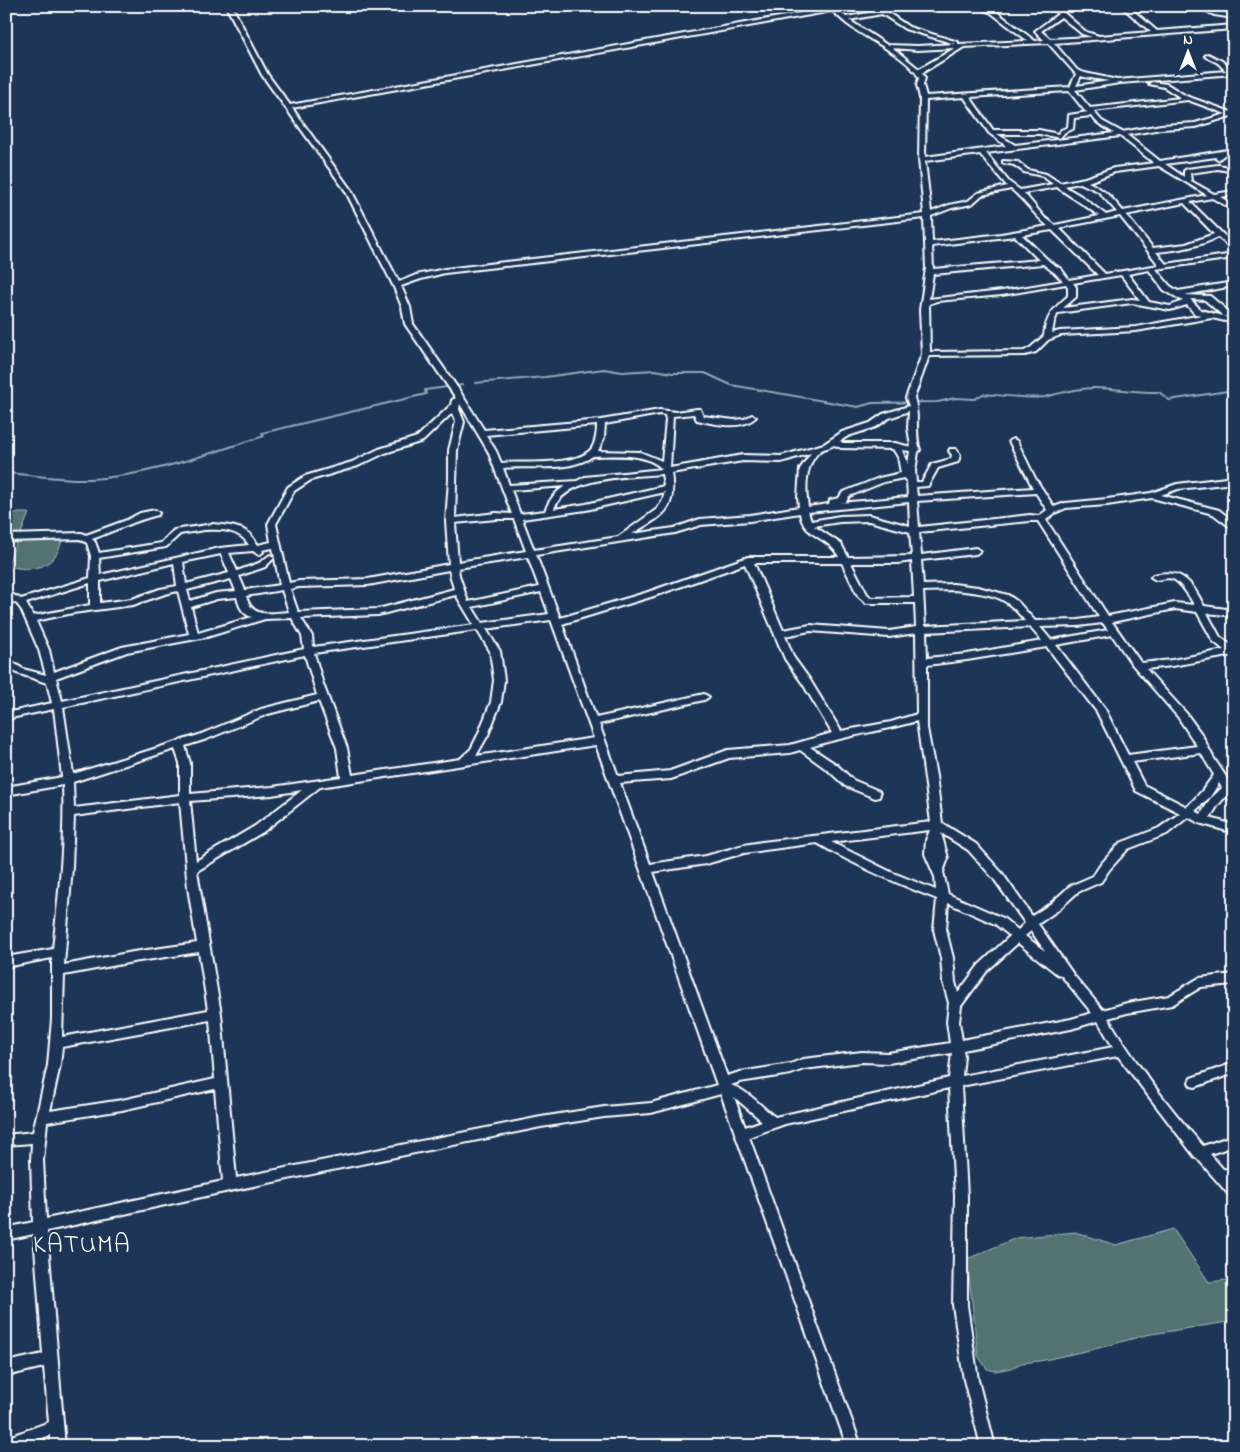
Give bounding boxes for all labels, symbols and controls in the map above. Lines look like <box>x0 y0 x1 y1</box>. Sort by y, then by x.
north arrow <box>1162 28 1212 78</box>
text: N <box>1183 30 1193 51</box>
district label: KATUMA <box>33 1227 131 1265</box>

